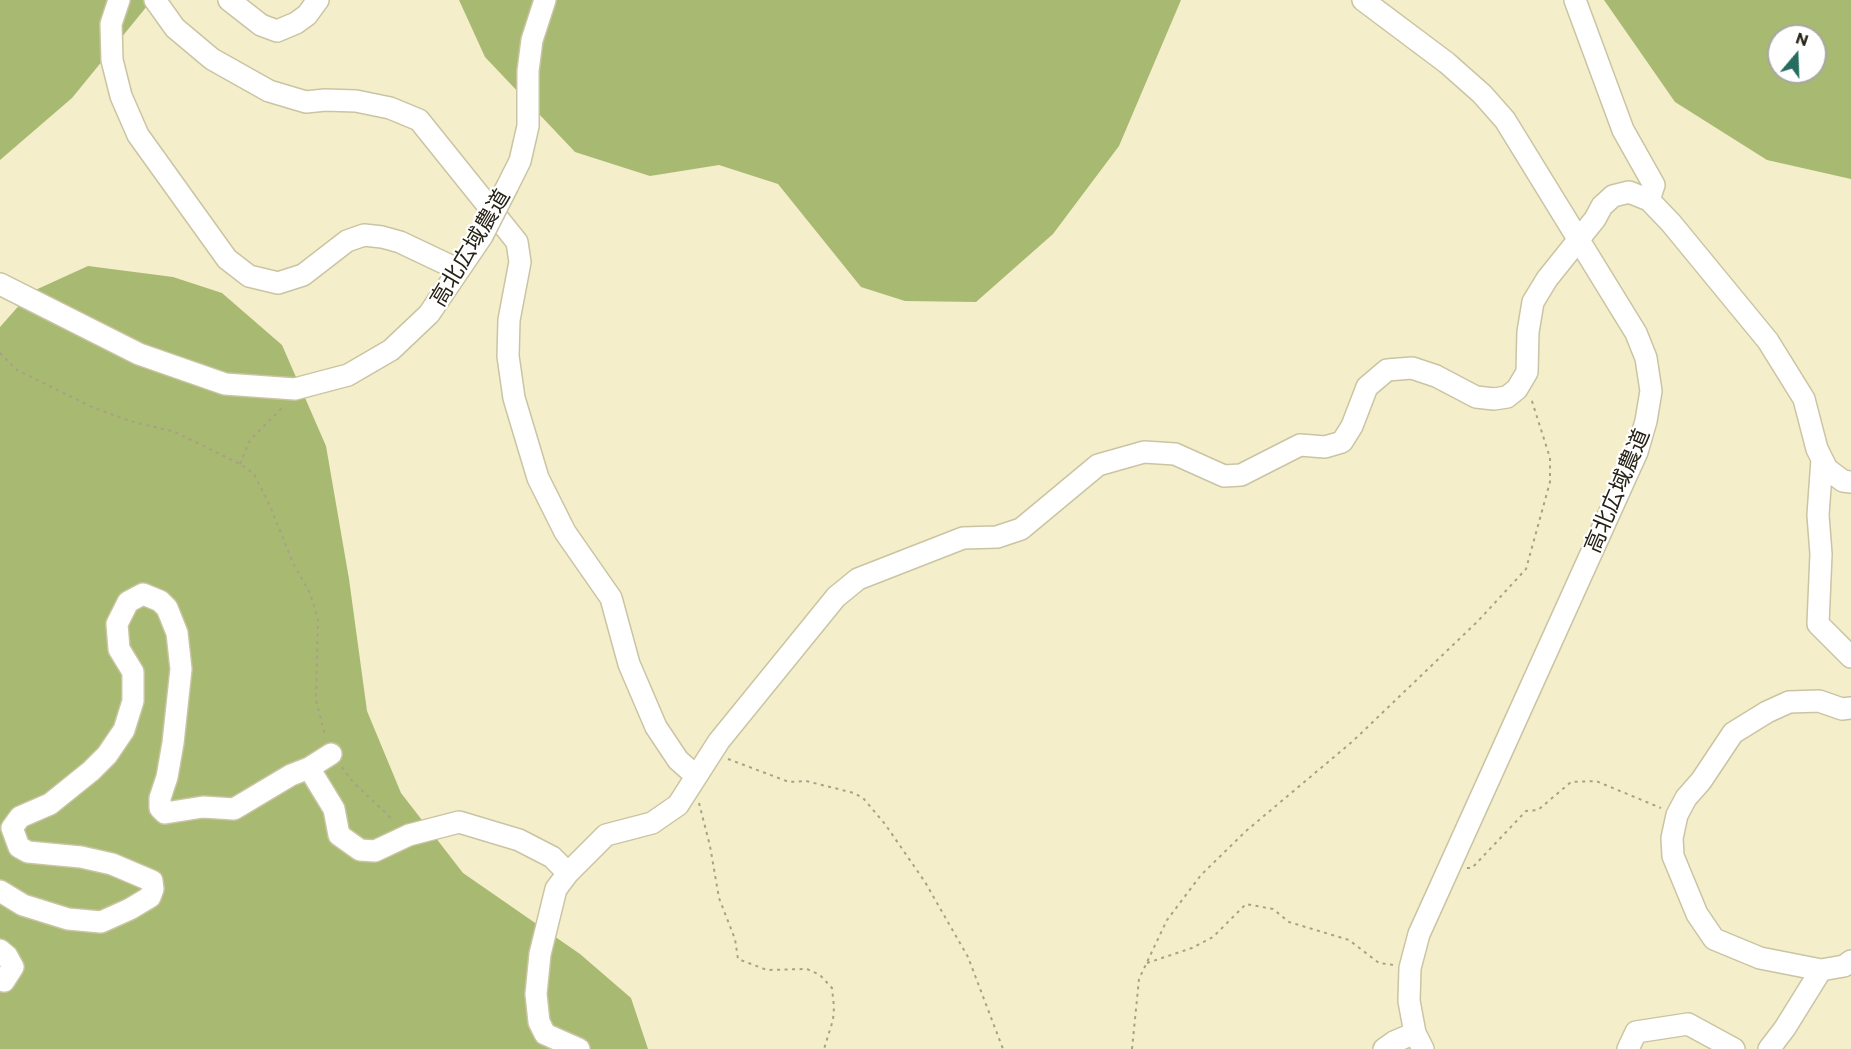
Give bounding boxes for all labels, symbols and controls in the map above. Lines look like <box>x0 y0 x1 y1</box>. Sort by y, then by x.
north arrow <box>1767 24 1827 84</box>
text: N <box>1794 27 1811 49</box>
street label: 高北広域農道 <box>425 185 515 311</box>
street label: 高北広域農道 <box>1579 425 1655 557</box>

